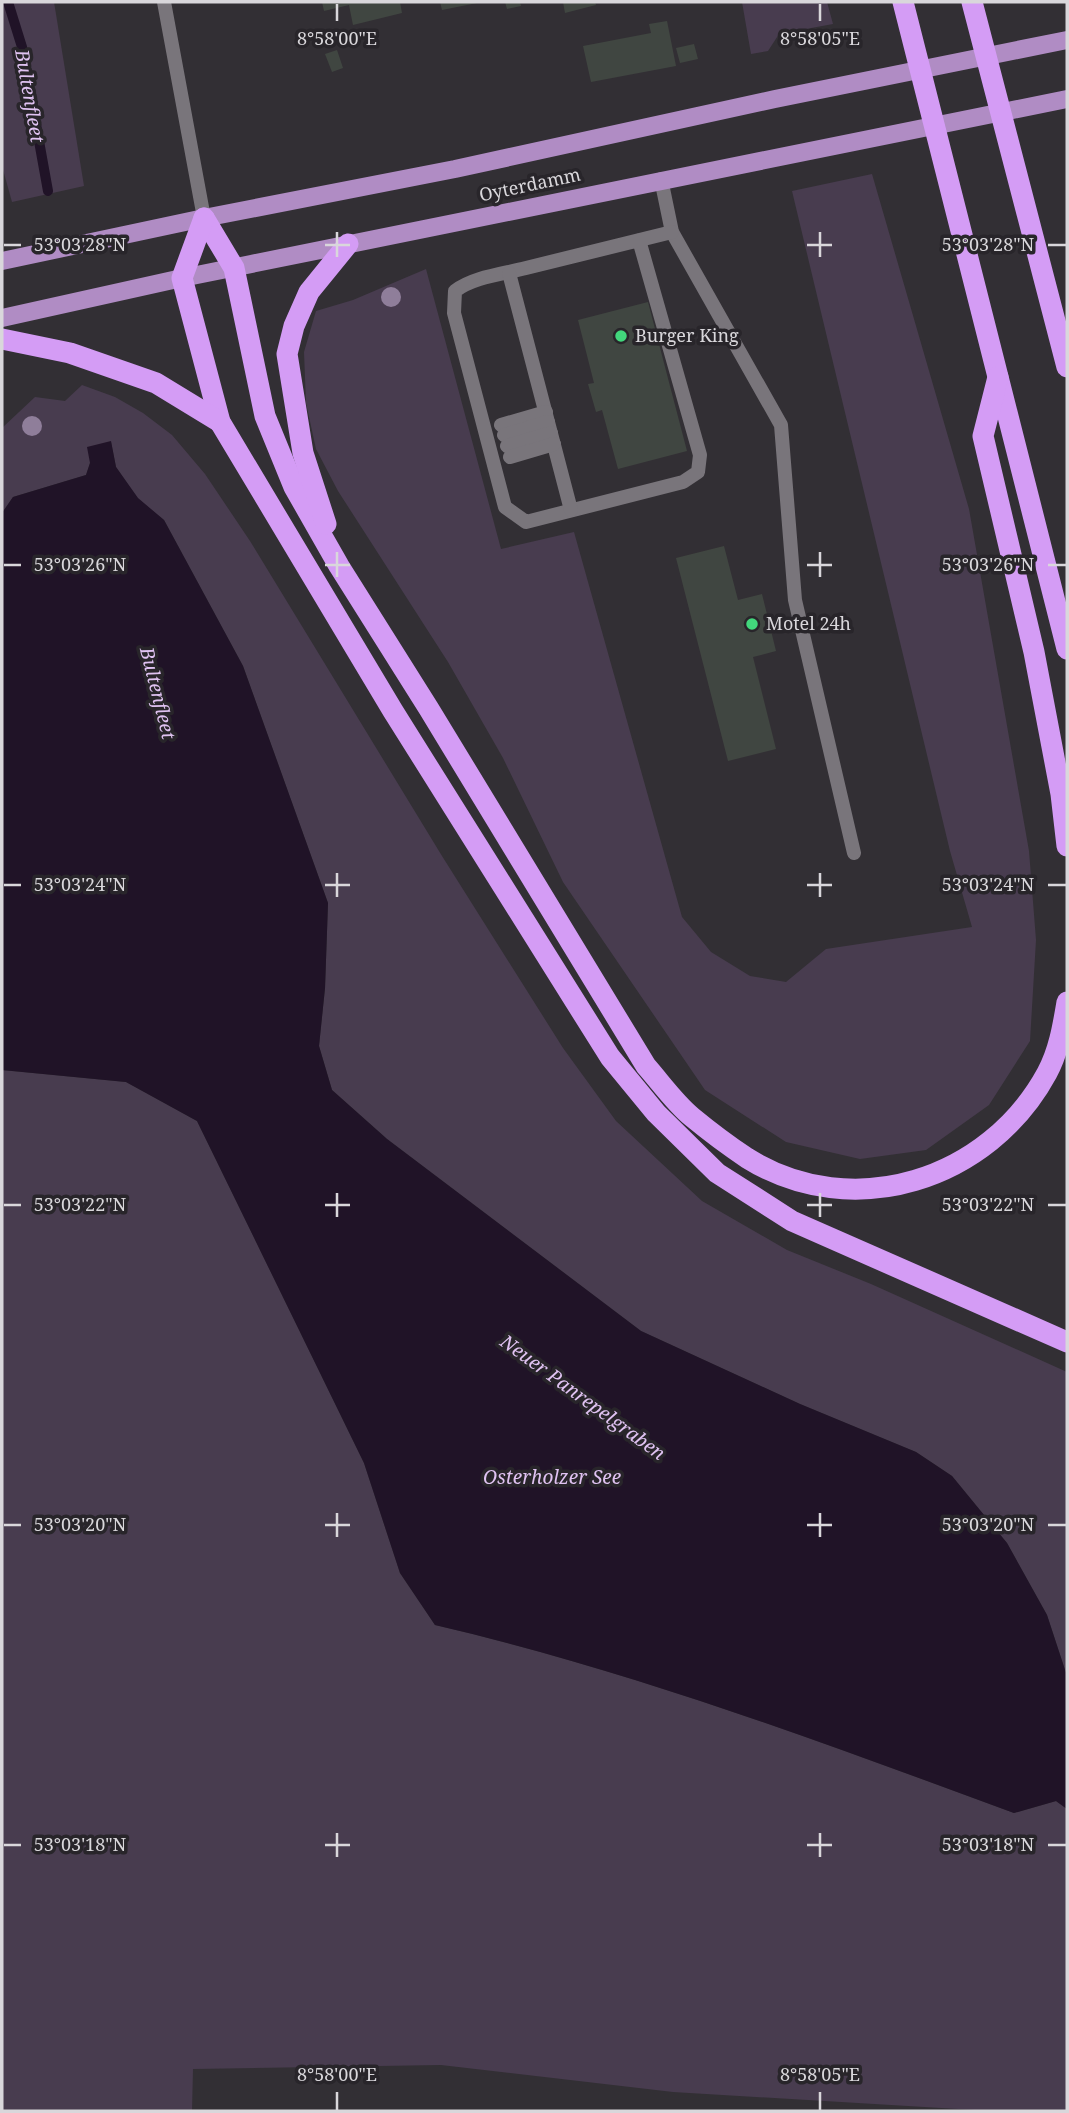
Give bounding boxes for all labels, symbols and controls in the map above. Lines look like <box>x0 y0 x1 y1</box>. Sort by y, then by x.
text: 8°58'00"E <box>297 26 377 50</box>
text: 8°58'05"E <box>780 26 860 50</box>
water label: Bultenfleet <box>9 46 51 146</box>
street label: Oyterdamm <box>477 162 583 206</box>
text: 53°03'28"N <box>34 232 127 256</box>
text: 53°03'28"N <box>942 232 1035 256</box>
place label: Burger King <box>635 323 739 347</box>
marker: Burger King <box>613 328 629 344</box>
text: 53°03'26"N <box>34 552 127 576</box>
text: 53°03'26"N <box>942 552 1035 576</box>
place label: Motel 24h <box>766 611 851 635</box>
marker: Motel 24h <box>744 616 760 632</box>
water label: Bultenfleet <box>134 643 182 743</box>
text: 53°03'24"N <box>34 872 127 896</box>
text: 53°03'24"N <box>942 872 1035 896</box>
text: 53°03'22"N <box>34 1192 127 1216</box>
text: 53°03'22"N <box>942 1192 1035 1216</box>
water label: Neuer Panrepelgraben <box>494 1328 671 1466</box>
water label: Osterholzer See <box>483 1464 621 1490</box>
text: 53°03'20"N <box>34 1512 127 1536</box>
text: 53°03'20"N <box>942 1512 1035 1536</box>
text: 53°03'18"N <box>34 1832 127 1856</box>
text: 53°03'18"N <box>942 1832 1035 1856</box>
text: 8°58'00"E <box>297 2062 377 2086</box>
text: 8°58'05"E <box>780 2062 860 2086</box>

